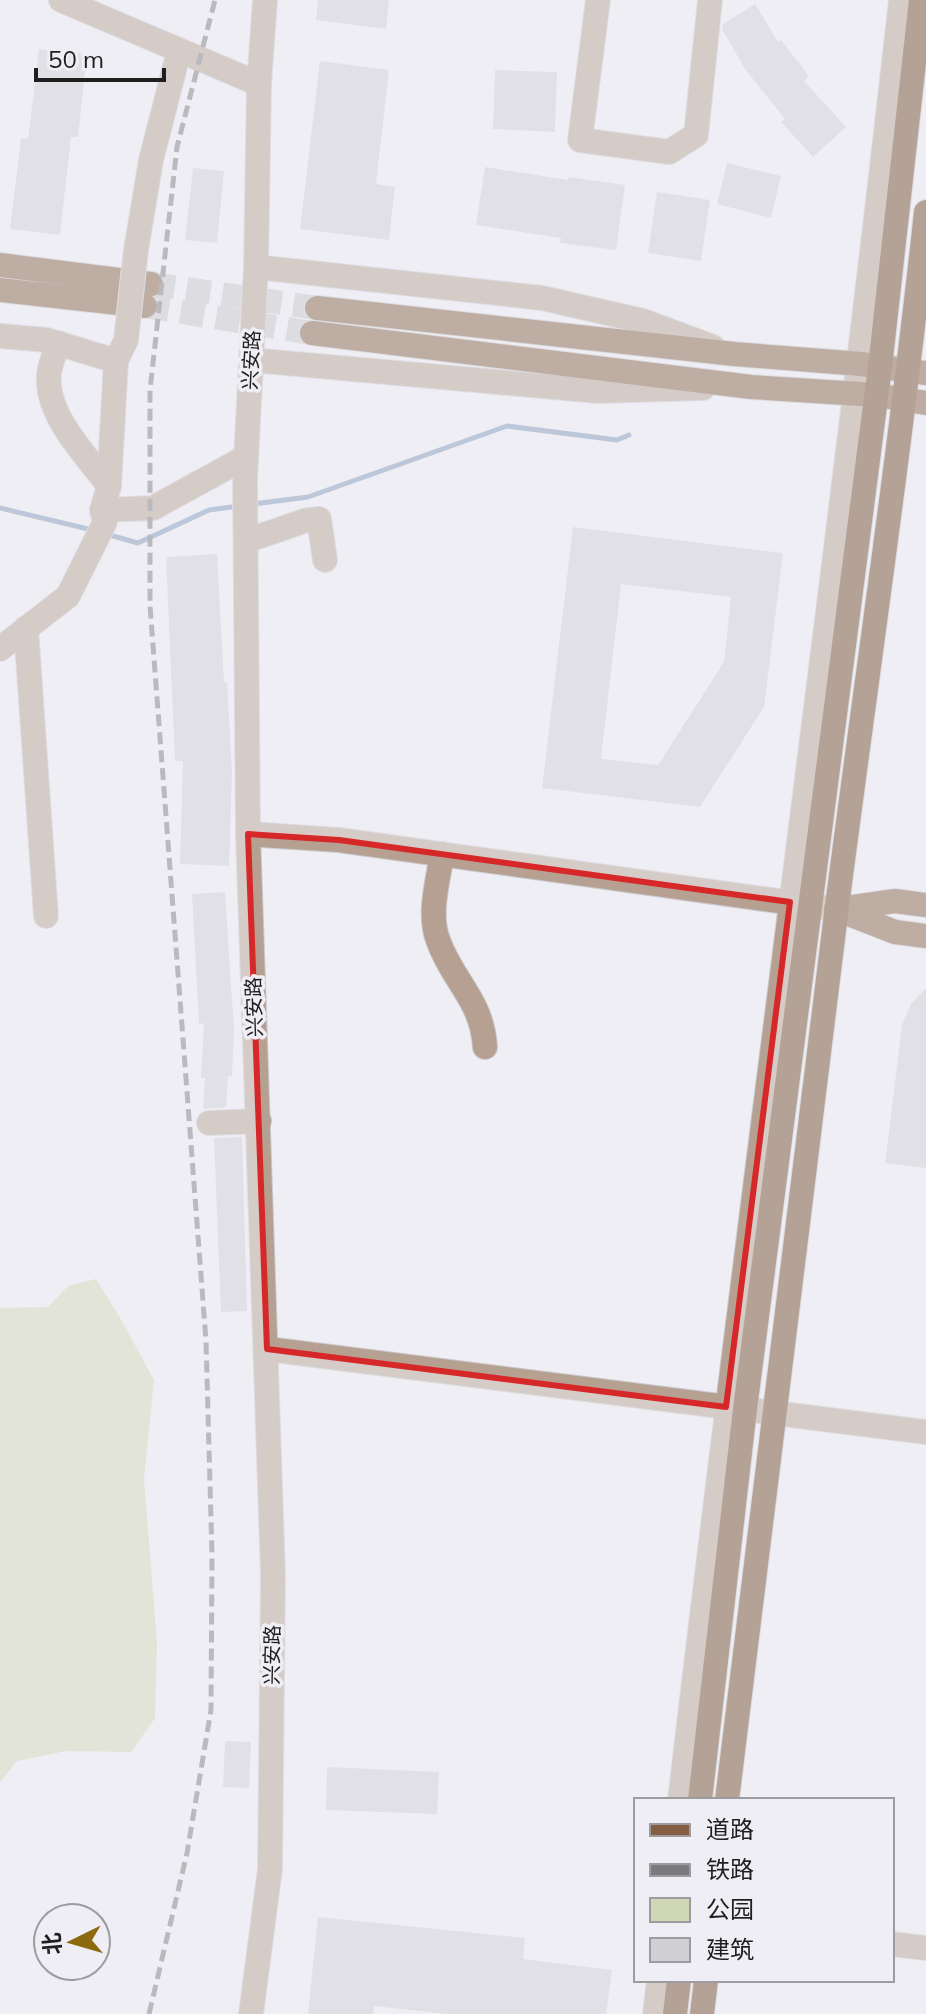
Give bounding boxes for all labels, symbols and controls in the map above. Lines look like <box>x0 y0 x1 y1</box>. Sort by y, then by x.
scale bar <box>36 32 164 82</box>
text: 50 m <box>48 44 104 74</box>
street label: 兴安路 <box>236 329 265 391</box>
street label: 兴安路 <box>240 977 267 1037</box>
street label: 兴安路 <box>258 1625 285 1685</box>
legend <box>634 1798 894 1982</box>
text: 道路 <box>706 1814 754 1844</box>
text: 铁路 <box>706 1854 754 1884</box>
text: 公园 <box>706 1894 754 1924</box>
north arrow <box>32 1902 112 1982</box>
text: 北 <box>37 1932 67 1956</box>
text: 建筑 <box>706 1934 754 1964</box>

